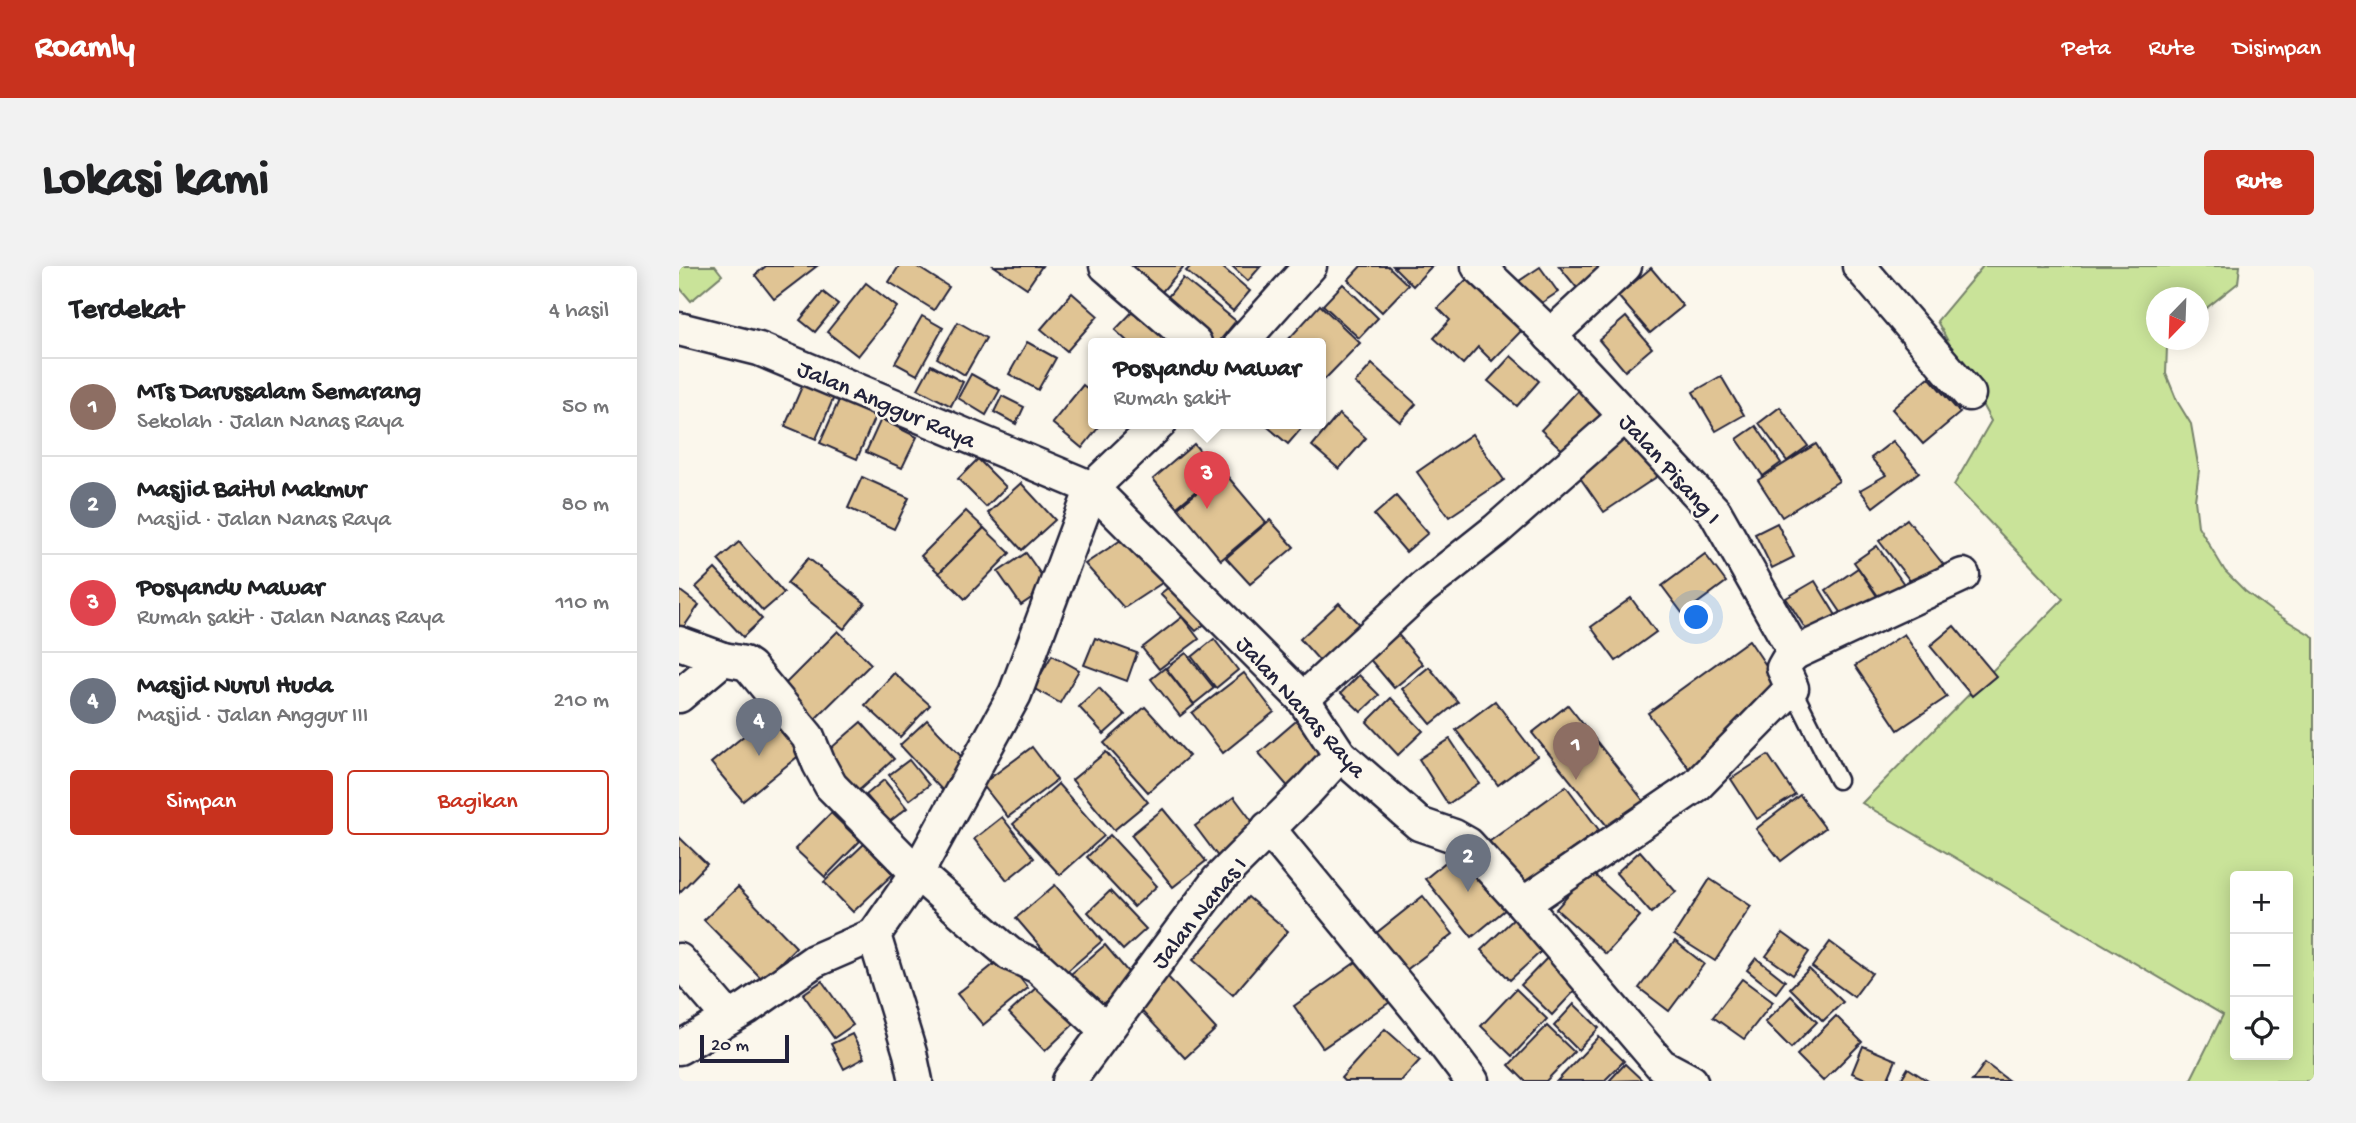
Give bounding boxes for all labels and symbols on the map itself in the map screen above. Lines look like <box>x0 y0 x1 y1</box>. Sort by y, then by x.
north arrow <box>2146 287 2209 350</box>
street label: Jalan Anggur Raya <box>792 356 980 457</box>
street label: Jalan Pisang I <box>1611 409 1726 532</box>
pin: 3 <box>1184 451 1230 509</box>
your location <box>1679 600 1713 634</box>
street label: Jalan Nanas Raya <box>1228 631 1371 786</box>
pin: 4 <box>736 698 782 756</box>
pin: 1 <box>1553 722 1599 780</box>
pin: 2 <box>1445 834 1491 892</box>
street label: Jalan Nanas I <box>1147 852 1255 976</box>
scale bar <box>700 1032 789 1064</box>

